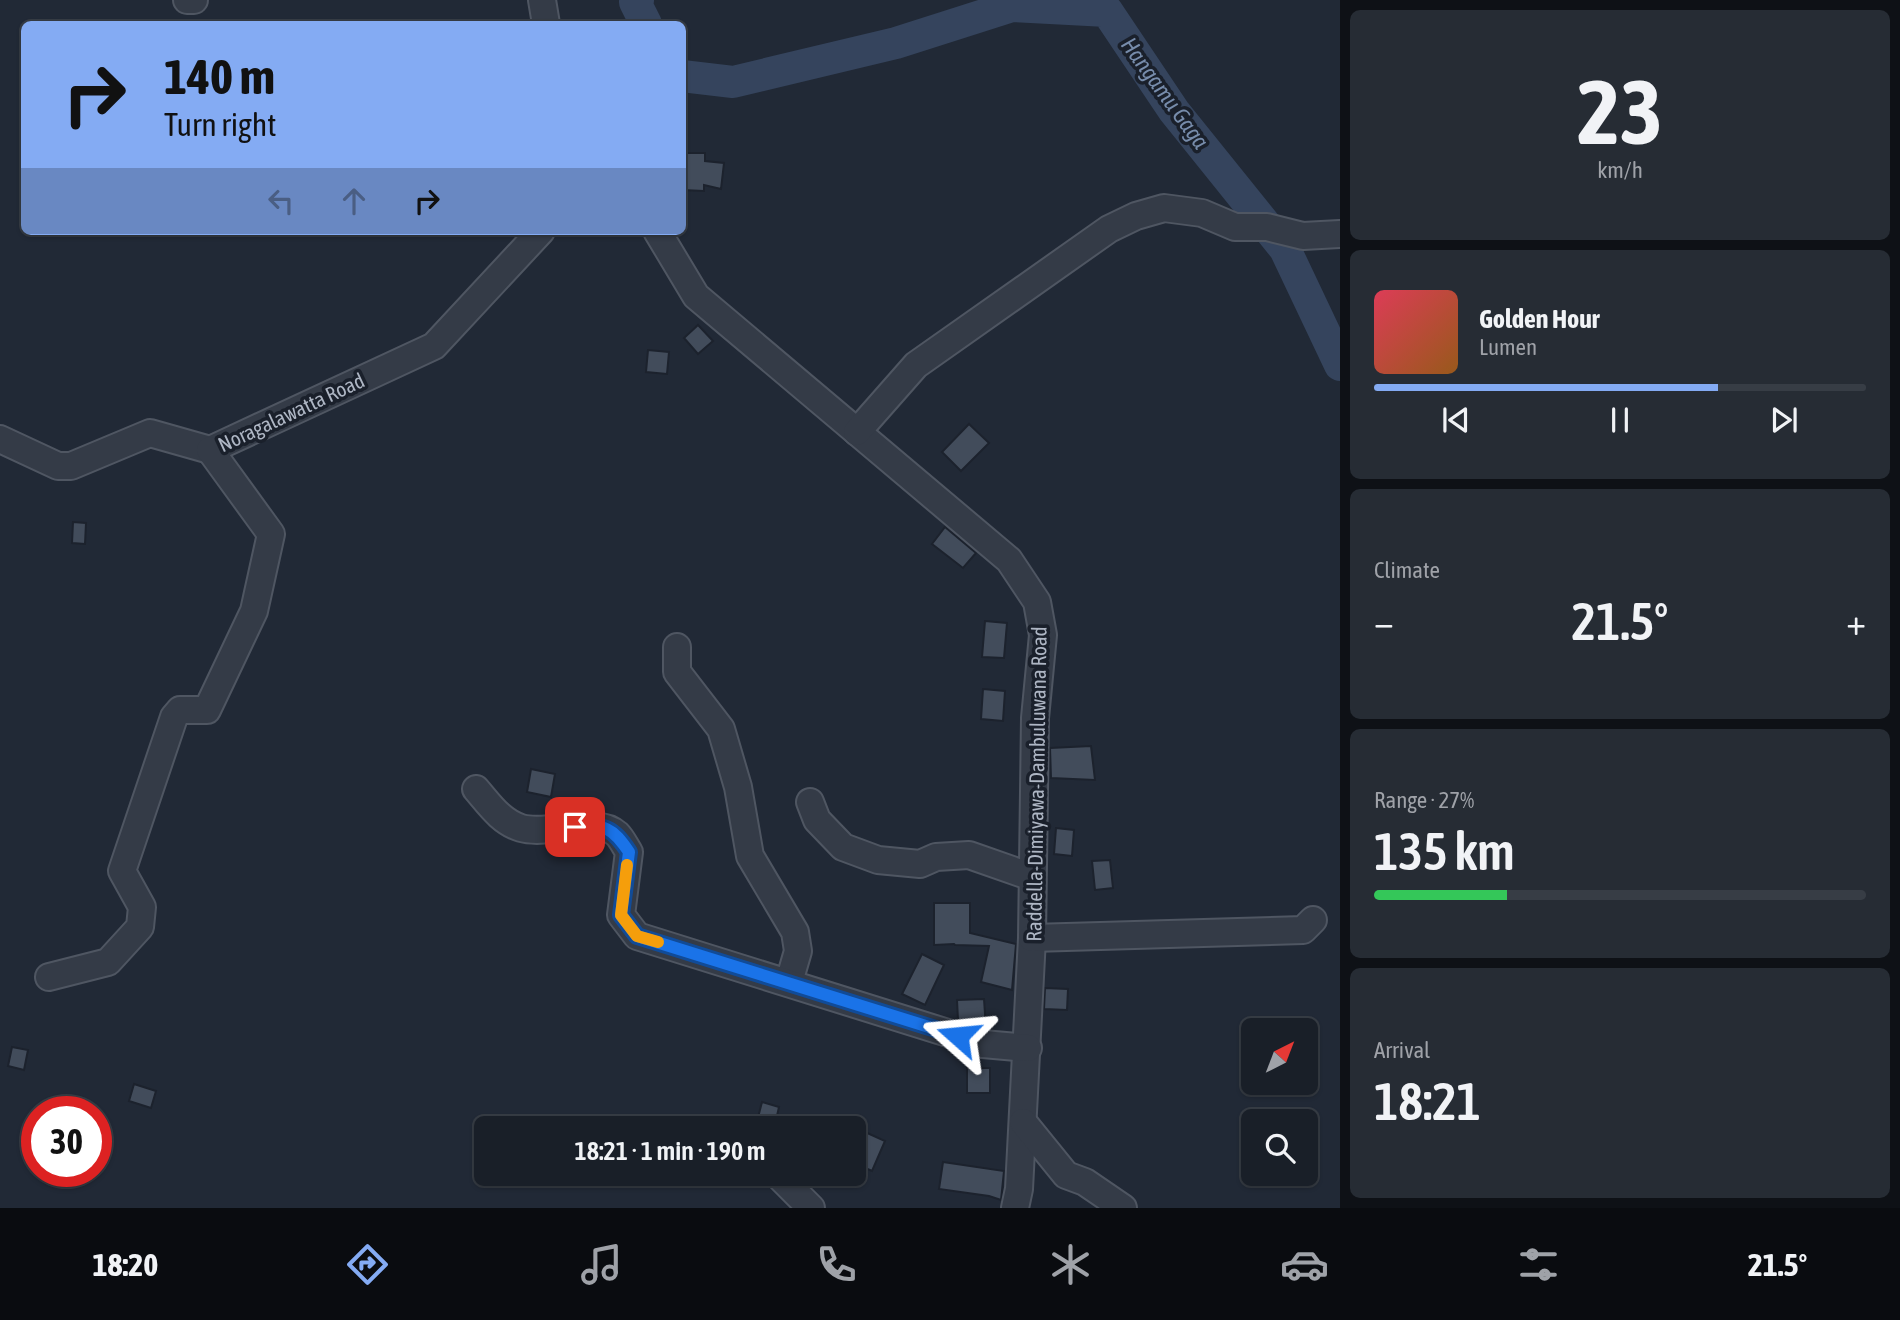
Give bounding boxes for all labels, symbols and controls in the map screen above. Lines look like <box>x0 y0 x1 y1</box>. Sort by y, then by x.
water label: Hangamu Gaga <box>1116 32 1214 154</box>
text: 140 m <box>164 48 275 104</box>
icon: right <box>49 49 140 140</box>
text: 23 <box>1577 59 1663 163</box>
text: Turn right <box>164 106 277 143</box>
text: km/h <box>1597 157 1643 183</box>
icon: left <box>262 182 300 220</box>
icon: ahead <box>335 182 373 220</box>
icon: right <box>408 182 446 220</box>
text: Golden Hour <box>1479 304 1599 334</box>
text: Lumen <box>1479 334 1537 360</box>
street label: Noragalawatta Road <box>214 368 368 456</box>
icon: previous <box>1437 401 1475 439</box>
icon: pause <box>1601 401 1639 439</box>
icon: next <box>1765 401 1803 439</box>
text: Climate <box>1374 557 1440 583</box>
text: 21.5° <box>1572 591 1668 651</box>
text: − <box>1374 600 1394 643</box>
text: + <box>1846 600 1866 643</box>
street label: Raddella-Dimiyawa-Dambuluwana Road <box>1021 626 1051 942</box>
text: Range · 27% <box>1374 787 1474 813</box>
pin <box>545 797 605 857</box>
icon: arrive <box>556 808 594 846</box>
text: 135 km <box>1374 821 1515 881</box>
position arrow <box>921 999 995 1073</box>
north arrow <box>1241 1018 1318 1096</box>
map controls <box>1241 1018 1318 1186</box>
text: Arrival <box>1374 1037 1430 1063</box>
text: 18:21 <box>1374 1071 1481 1131</box>
speed limit sign: 30 <box>21 1096 112 1187</box>
button: search <box>1241 1109 1318 1186</box>
text: 18:21 · 1 min · 190 m <box>575 1136 765 1166</box>
icon: directions <box>343 1240 392 1289</box>
icon: music <box>577 1240 626 1289</box>
icon: phone <box>812 1240 861 1289</box>
icon: climate <box>1046 1240 1095 1289</box>
icon: car <box>1280 1240 1329 1289</box>
icon: filters <box>1514 1240 1563 1289</box>
text: 18:20 <box>93 1246 158 1283</box>
text: 21.5° <box>1748 1246 1807 1283</box>

